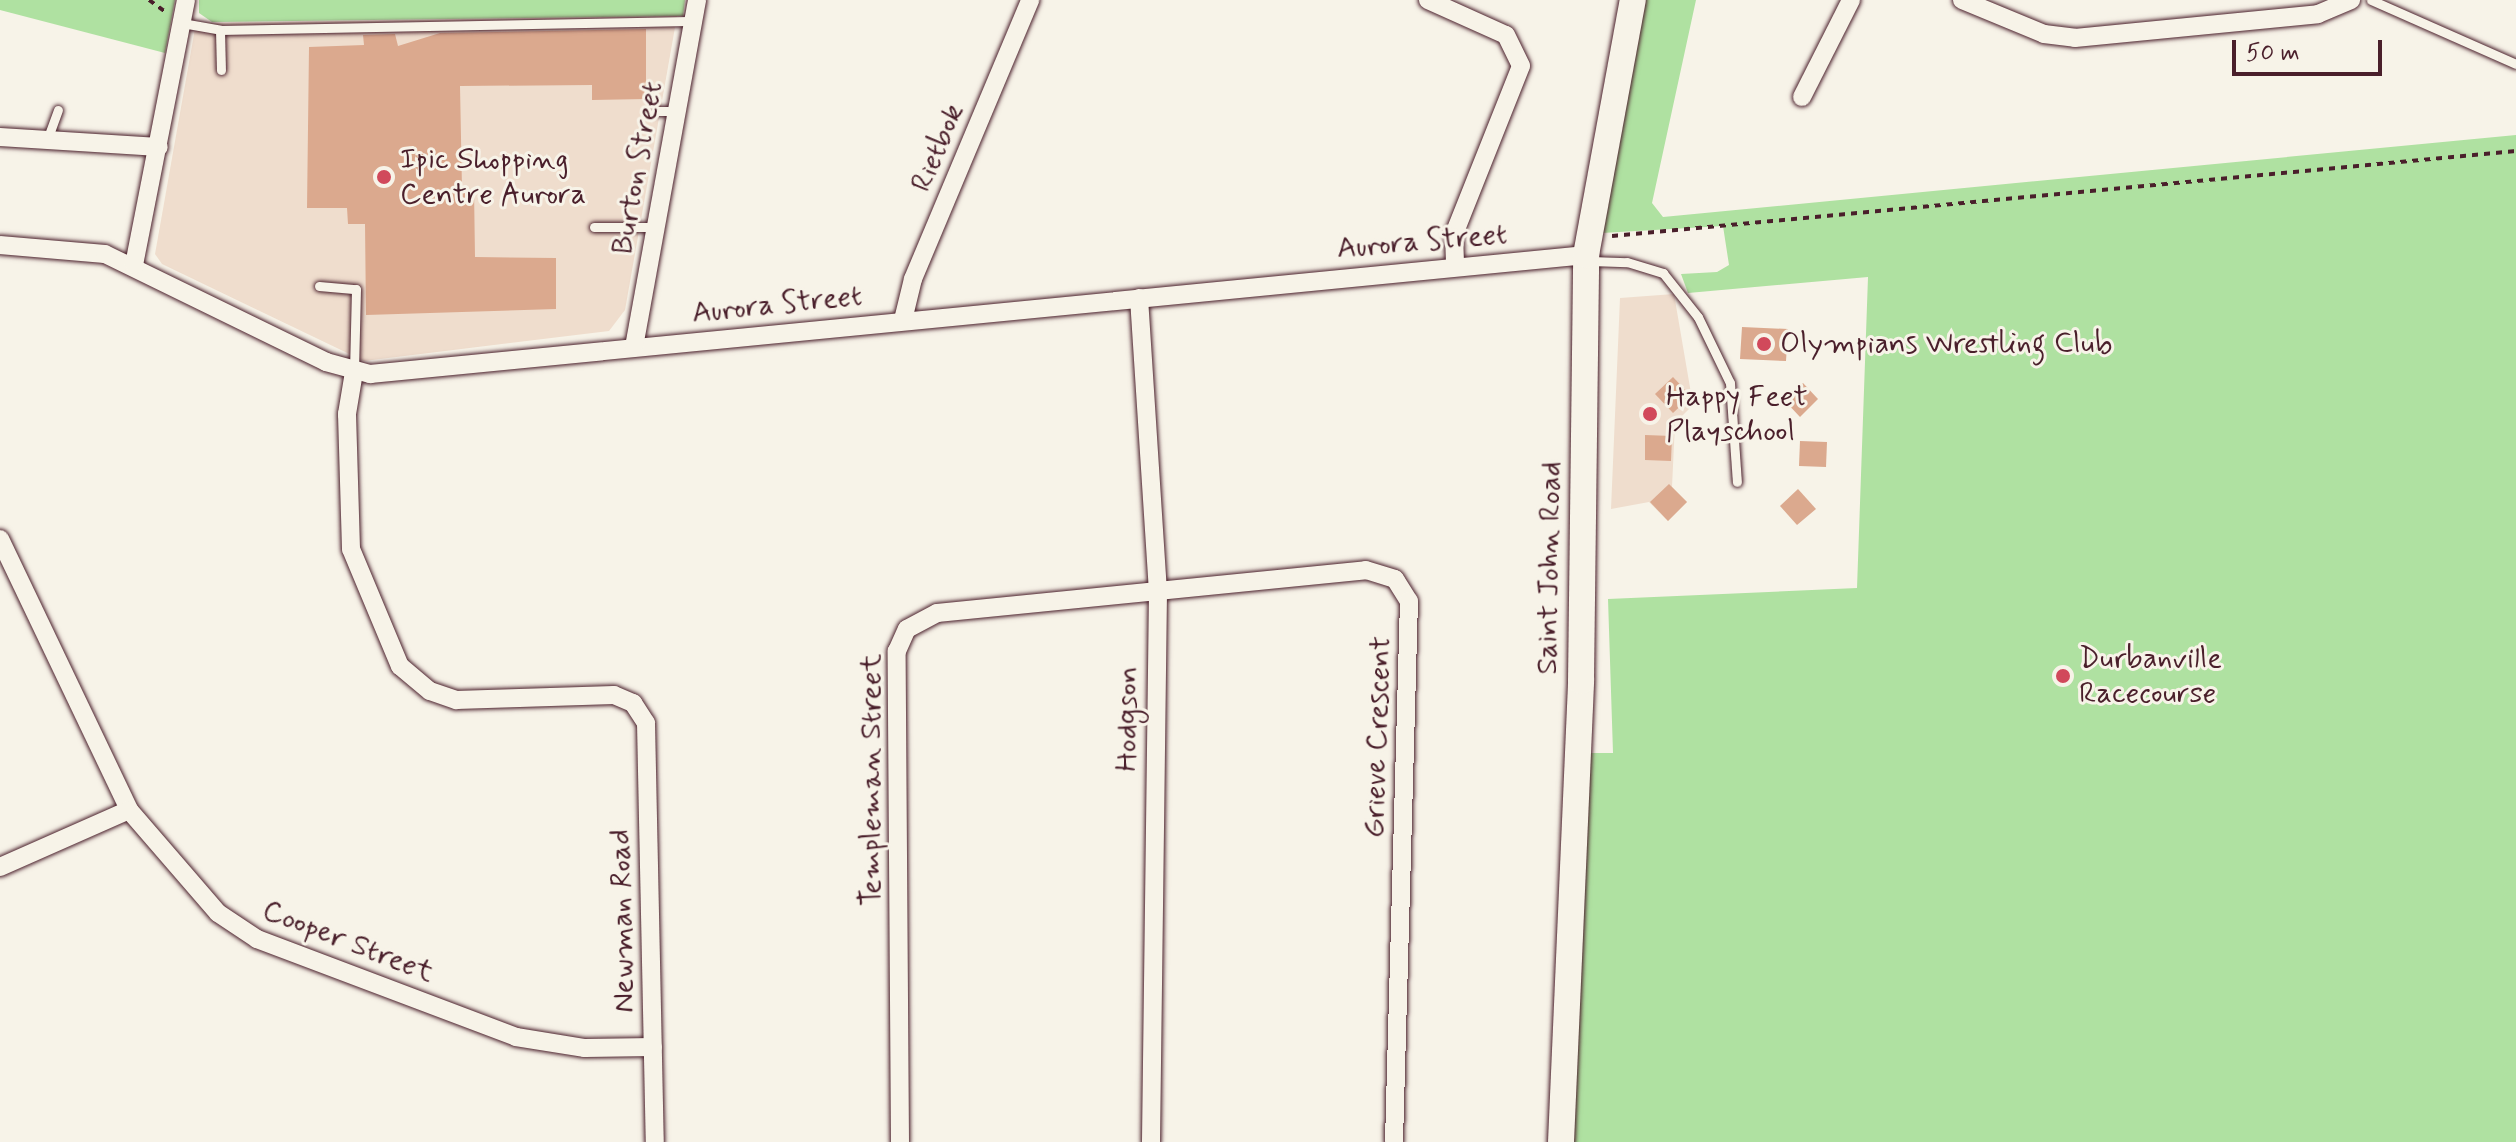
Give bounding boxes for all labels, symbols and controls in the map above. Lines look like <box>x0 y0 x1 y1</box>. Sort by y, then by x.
scale bar <box>2236 24 2386 74</box>
text: 50 m <box>2246 38 2300 69</box>
street label: Burton Street <box>605 76 671 260</box>
street label: Rietbok <box>903 99 973 197</box>
place label: Ipic Shopping Centre Aurora <box>400 142 583 212</box>
marker: Ipic Shopping Centre Aurora <box>375 168 393 186</box>
street label: Aurora Street <box>1333 216 1511 268</box>
street label: Aurora Street <box>688 278 866 332</box>
place label: Olympians Wrestling Club <box>1780 326 2113 362</box>
marker: Olympians Wrestling Club <box>1755 335 1773 353</box>
place label: Happy Feet Playschool <box>1666 379 1803 450</box>
marker: Happy Feet Playschool <box>1641 405 1659 423</box>
street label: Saint John Road <box>1530 461 1570 675</box>
street label: Grieve Crescent <box>1356 635 1400 839</box>
place label: Durbanville Racecourse <box>2079 641 2222 712</box>
street label: Templeman Street <box>854 654 890 906</box>
street label: Hodgson <box>1109 666 1147 772</box>
marker: Durbanville Racecourse <box>2054 667 2072 685</box>
street label: Newman Road <box>603 829 643 1013</box>
street label: Cooper Street <box>257 893 439 991</box>

